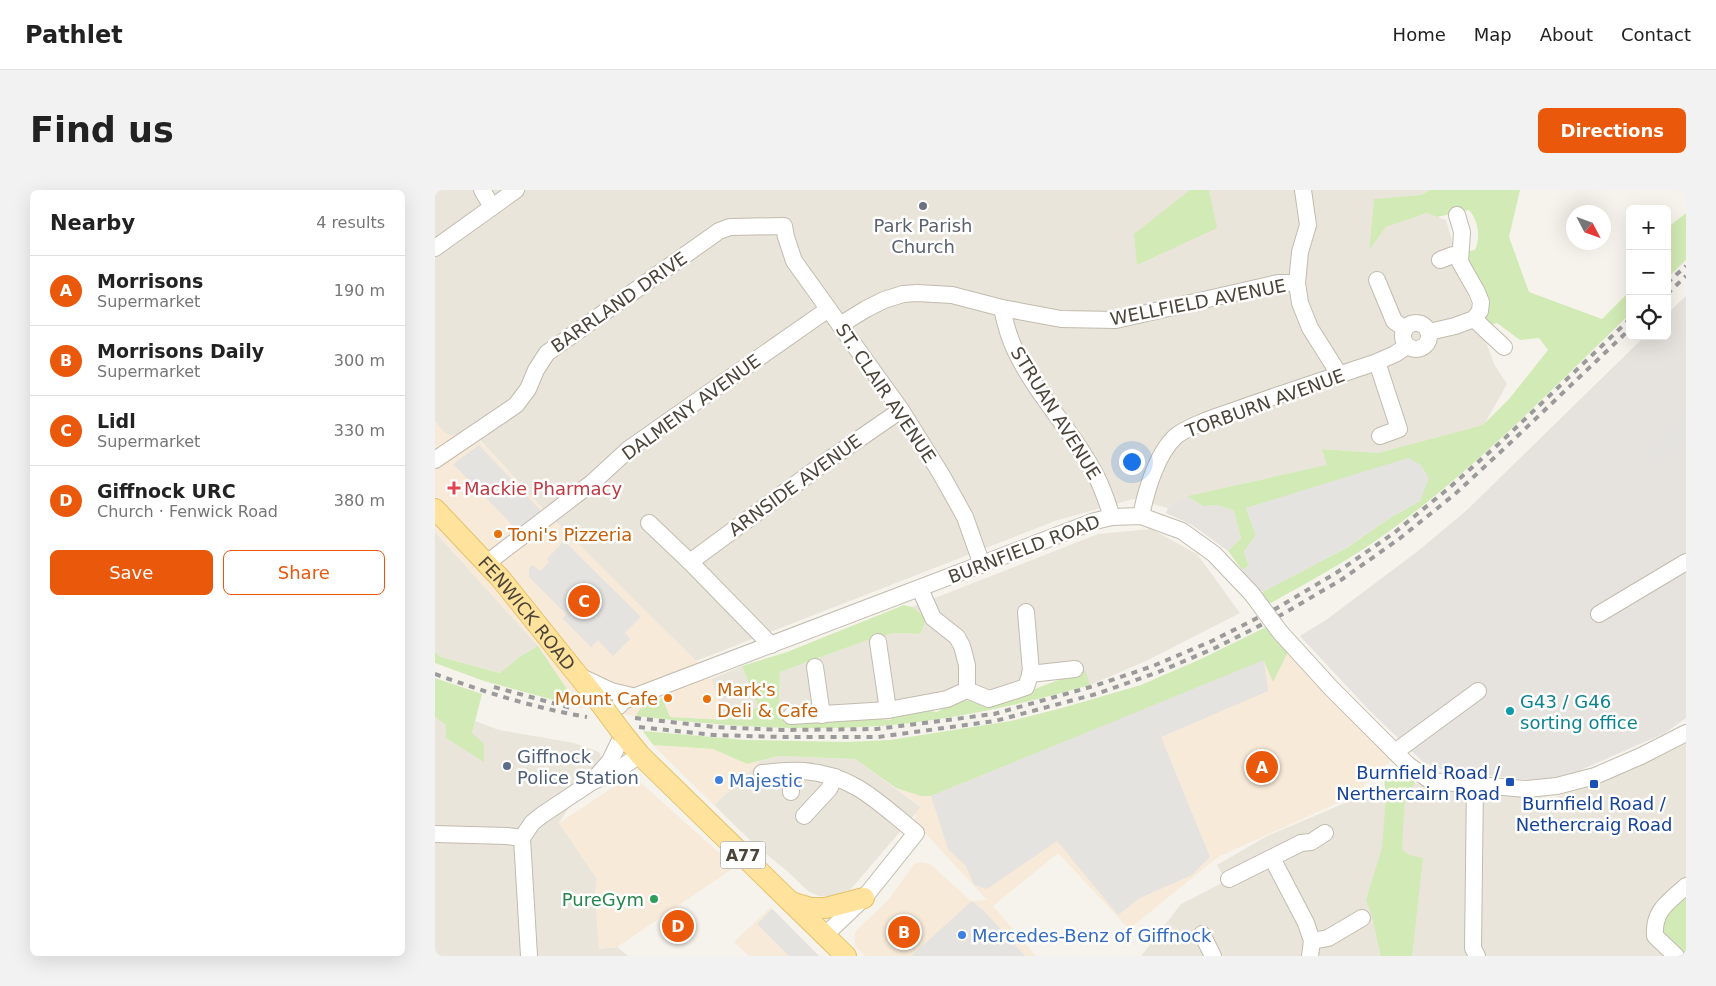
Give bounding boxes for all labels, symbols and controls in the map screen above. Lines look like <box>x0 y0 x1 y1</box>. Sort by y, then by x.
text: Pathlet <box>25 21 123 49</box>
text: Home <box>1393 24 1446 45</box>
text: Map <box>1474 24 1512 45</box>
text: About <box>1540 24 1593 45</box>
text: Contact <box>1621 24 1691 45</box>
button: Directions <box>1538 108 1686 153</box>
text: Find us <box>30 110 174 150</box>
marker: Park Parish Church <box>917 200 929 212</box>
north arrow <box>1566 205 1611 250</box>
map controls <box>1626 205 1671 340</box>
button: + <box>1626 205 1671 250</box>
text: Nearby <box>50 211 135 235</box>
text: 4 results <box>316 213 385 232</box>
place label: Park Parish Church <box>874 215 972 257</box>
street label: BARRLAND DRIVE <box>547 247 691 357</box>
button: − <box>1626 250 1671 295</box>
text: Morrisons <box>97 270 203 292</box>
street label: WELLFIELD AVENUE <box>1108 275 1288 329</box>
text: A <box>60 281 72 300</box>
text: 190 m <box>334 281 385 300</box>
text: Supermarket <box>97 292 200 311</box>
button: locate <box>1626 295 1671 340</box>
street label: ST. CLAIR AVENUE <box>832 319 940 467</box>
text: Morrisons Daily <box>97 340 264 362</box>
street label: STRUAN AVENUE <box>1007 343 1105 483</box>
street label: DALMENY AVENUE <box>618 350 764 464</box>
text: B <box>60 351 72 370</box>
text: 300 m <box>334 351 385 370</box>
text: Supermarket <box>97 362 200 381</box>
street label: TORBURN AVENUE <box>1182 364 1347 442</box>
text: Lidl <box>97 410 136 432</box>
text: C <box>60 421 72 440</box>
text: 330 m <box>334 421 385 440</box>
street label: ARNSIDE AVENUE <box>725 430 865 540</box>
text: Supermarket <box>97 432 200 451</box>
your location <box>1119 449 1145 475</box>
place label: Mackie Pharmacy <box>464 478 623 499</box>
text: Giffnock URC <box>97 480 236 502</box>
marker: Mackie Pharmacy <box>448 482 460 494</box>
text: D <box>59 491 73 510</box>
text: 380 m <box>334 491 385 510</box>
text: Church · Fenwick Road <box>97 502 278 521</box>
street label: BURNFIELD ROAD <box>945 510 1103 588</box>
place label: Toni's Pizzeria <box>507 524 632 545</box>
marker: Toni's Pizzeria <box>492 528 504 540</box>
button: Save <box>50 550 213 595</box>
button: Share <box>223 550 385 595</box>
street label: FENWICK ROAD <box>474 552 580 674</box>
pin: C <box>568 582 600 620</box>
place label: Mark's Deli & Cafe <box>717 679 818 721</box>
place label: Mount Cafe <box>555 688 658 709</box>
place label: G43 / G46 sorting office <box>1520 691 1638 733</box>
marker: Mount Cafe <box>662 692 674 704</box>
marker: Mark's Deli & Cafe <box>701 693 713 705</box>
marker: G43 / G46 sorting office <box>1504 705 1516 717</box>
place label: Giffnock Police Station <box>517 746 639 788</box>
pin: A <box>1246 748 1278 786</box>
marker: Giffnock Police Station <box>501 760 513 772</box>
place label: Burnfield Road / Nerthercairn Road <box>1336 762 1501 804</box>
place label: Majestic <box>729 770 803 791</box>
marker: Majestic <box>713 774 725 786</box>
marker: Burnfield Road / Nerthercairn Road <box>1504 776 1516 788</box>
marker: Burnfield Road / Nethercraig Road <box>1588 778 1600 790</box>
place label: Burnfield Road / Nethercraig Road <box>1516 793 1672 835</box>
road number: A77 <box>721 842 765 868</box>
place label: PureGym <box>562 889 644 910</box>
marker: PureGym <box>648 893 660 905</box>
pin: D <box>662 907 694 945</box>
pin: B <box>888 913 920 951</box>
place label: Mercedes-Benz of Giffnock <box>972 925 1212 946</box>
marker: Mercedes-Benz of Giffnock <box>956 929 968 941</box>

